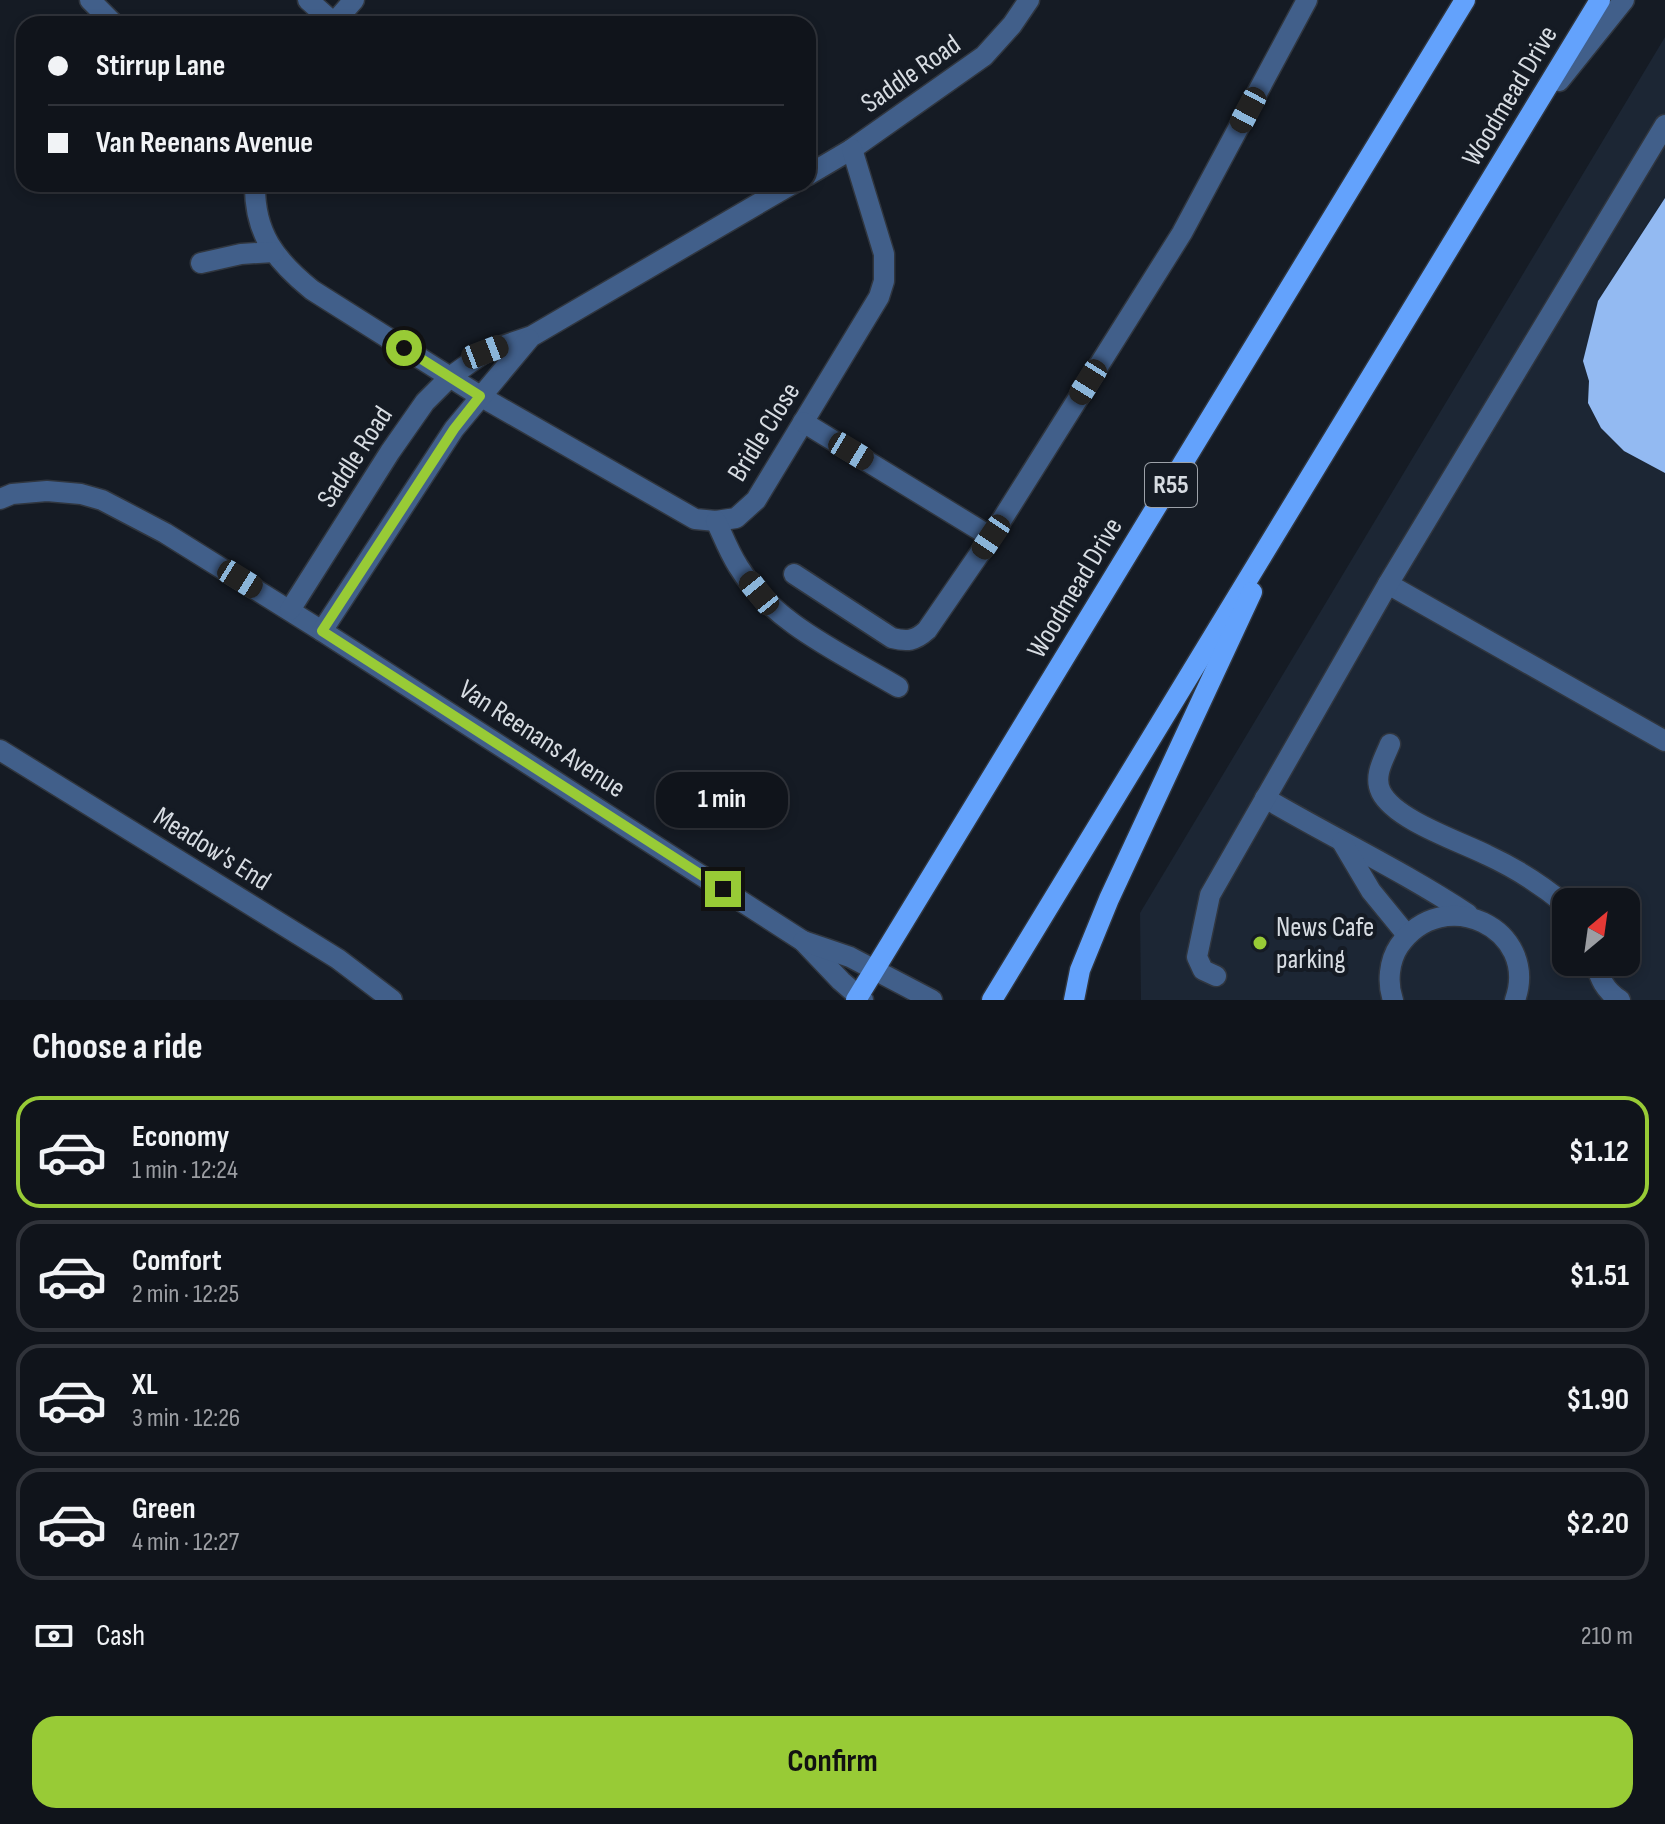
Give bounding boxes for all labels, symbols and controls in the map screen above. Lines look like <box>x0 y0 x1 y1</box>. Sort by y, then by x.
street label: Woodmead Drive <box>1455 20 1565 172</box>
street label: Saddle Road <box>855 28 967 120</box>
text: Stirrup Lane <box>96 48 225 84</box>
car <box>1226 83 1270 137</box>
text: Van Reenans Avenue <box>96 125 313 161</box>
route start <box>386 330 422 366</box>
car <box>458 332 512 372</box>
car <box>1065 355 1111 409</box>
street label: Bridle Close <box>721 377 807 487</box>
street label: Saddle Road <box>310 400 400 514</box>
car <box>824 428 878 474</box>
road number: R55 <box>1145 463 1197 507</box>
car <box>968 510 1014 564</box>
street label: Woodmead Drive <box>1020 512 1130 664</box>
car <box>213 556 267 602</box>
car <box>735 567 783 619</box>
street label: Van Reenans Avenue <box>453 673 631 805</box>
callout: 1 min <box>657 773 789 829</box>
text: 1 min <box>698 784 746 815</box>
street label: Meadow's End <box>147 800 277 898</box>
route end <box>705 871 741 907</box>
north arrow <box>1552 888 1640 976</box>
map controls <box>1552 888 1640 976</box>
place label: News Cafe parking <box>1276 911 1374 976</box>
marker: News Cafe parking <box>1251 934 1269 952</box>
text: Choose a ride <box>32 1026 203 1069</box>
icon: car <box>36 1116 108 1188</box>
text: Economy <box>132 1119 229 1155</box>
text: $1.12 <box>1569 1134 1629 1170</box>
text: 1 min · 12:24 <box>132 1155 238 1186</box>
icon: car <box>36 1240 108 1312</box>
text: Comfort <box>132 1243 222 1279</box>
text: $1.51 <box>1569 1258 1629 1294</box>
text: 2 min · 12:25 <box>132 1279 239 1310</box>
icon: car <box>36 1364 108 1436</box>
text: XL <box>132 1367 158 1403</box>
text: $1.90 <box>1566 1382 1629 1418</box>
text: 3 min · 12:26 <box>132 1403 240 1434</box>
icon: car <box>36 1488 108 1560</box>
text: Green <box>132 1491 196 1527</box>
text: $2.20 <box>1566 1506 1629 1542</box>
text: 4 min · 12:27 <box>132 1527 239 1558</box>
icon: cash <box>32 1614 76 1658</box>
text: Cash <box>96 1618 145 1654</box>
text: 210 m <box>1581 1621 1633 1652</box>
button: Confirm <box>32 1716 1633 1808</box>

